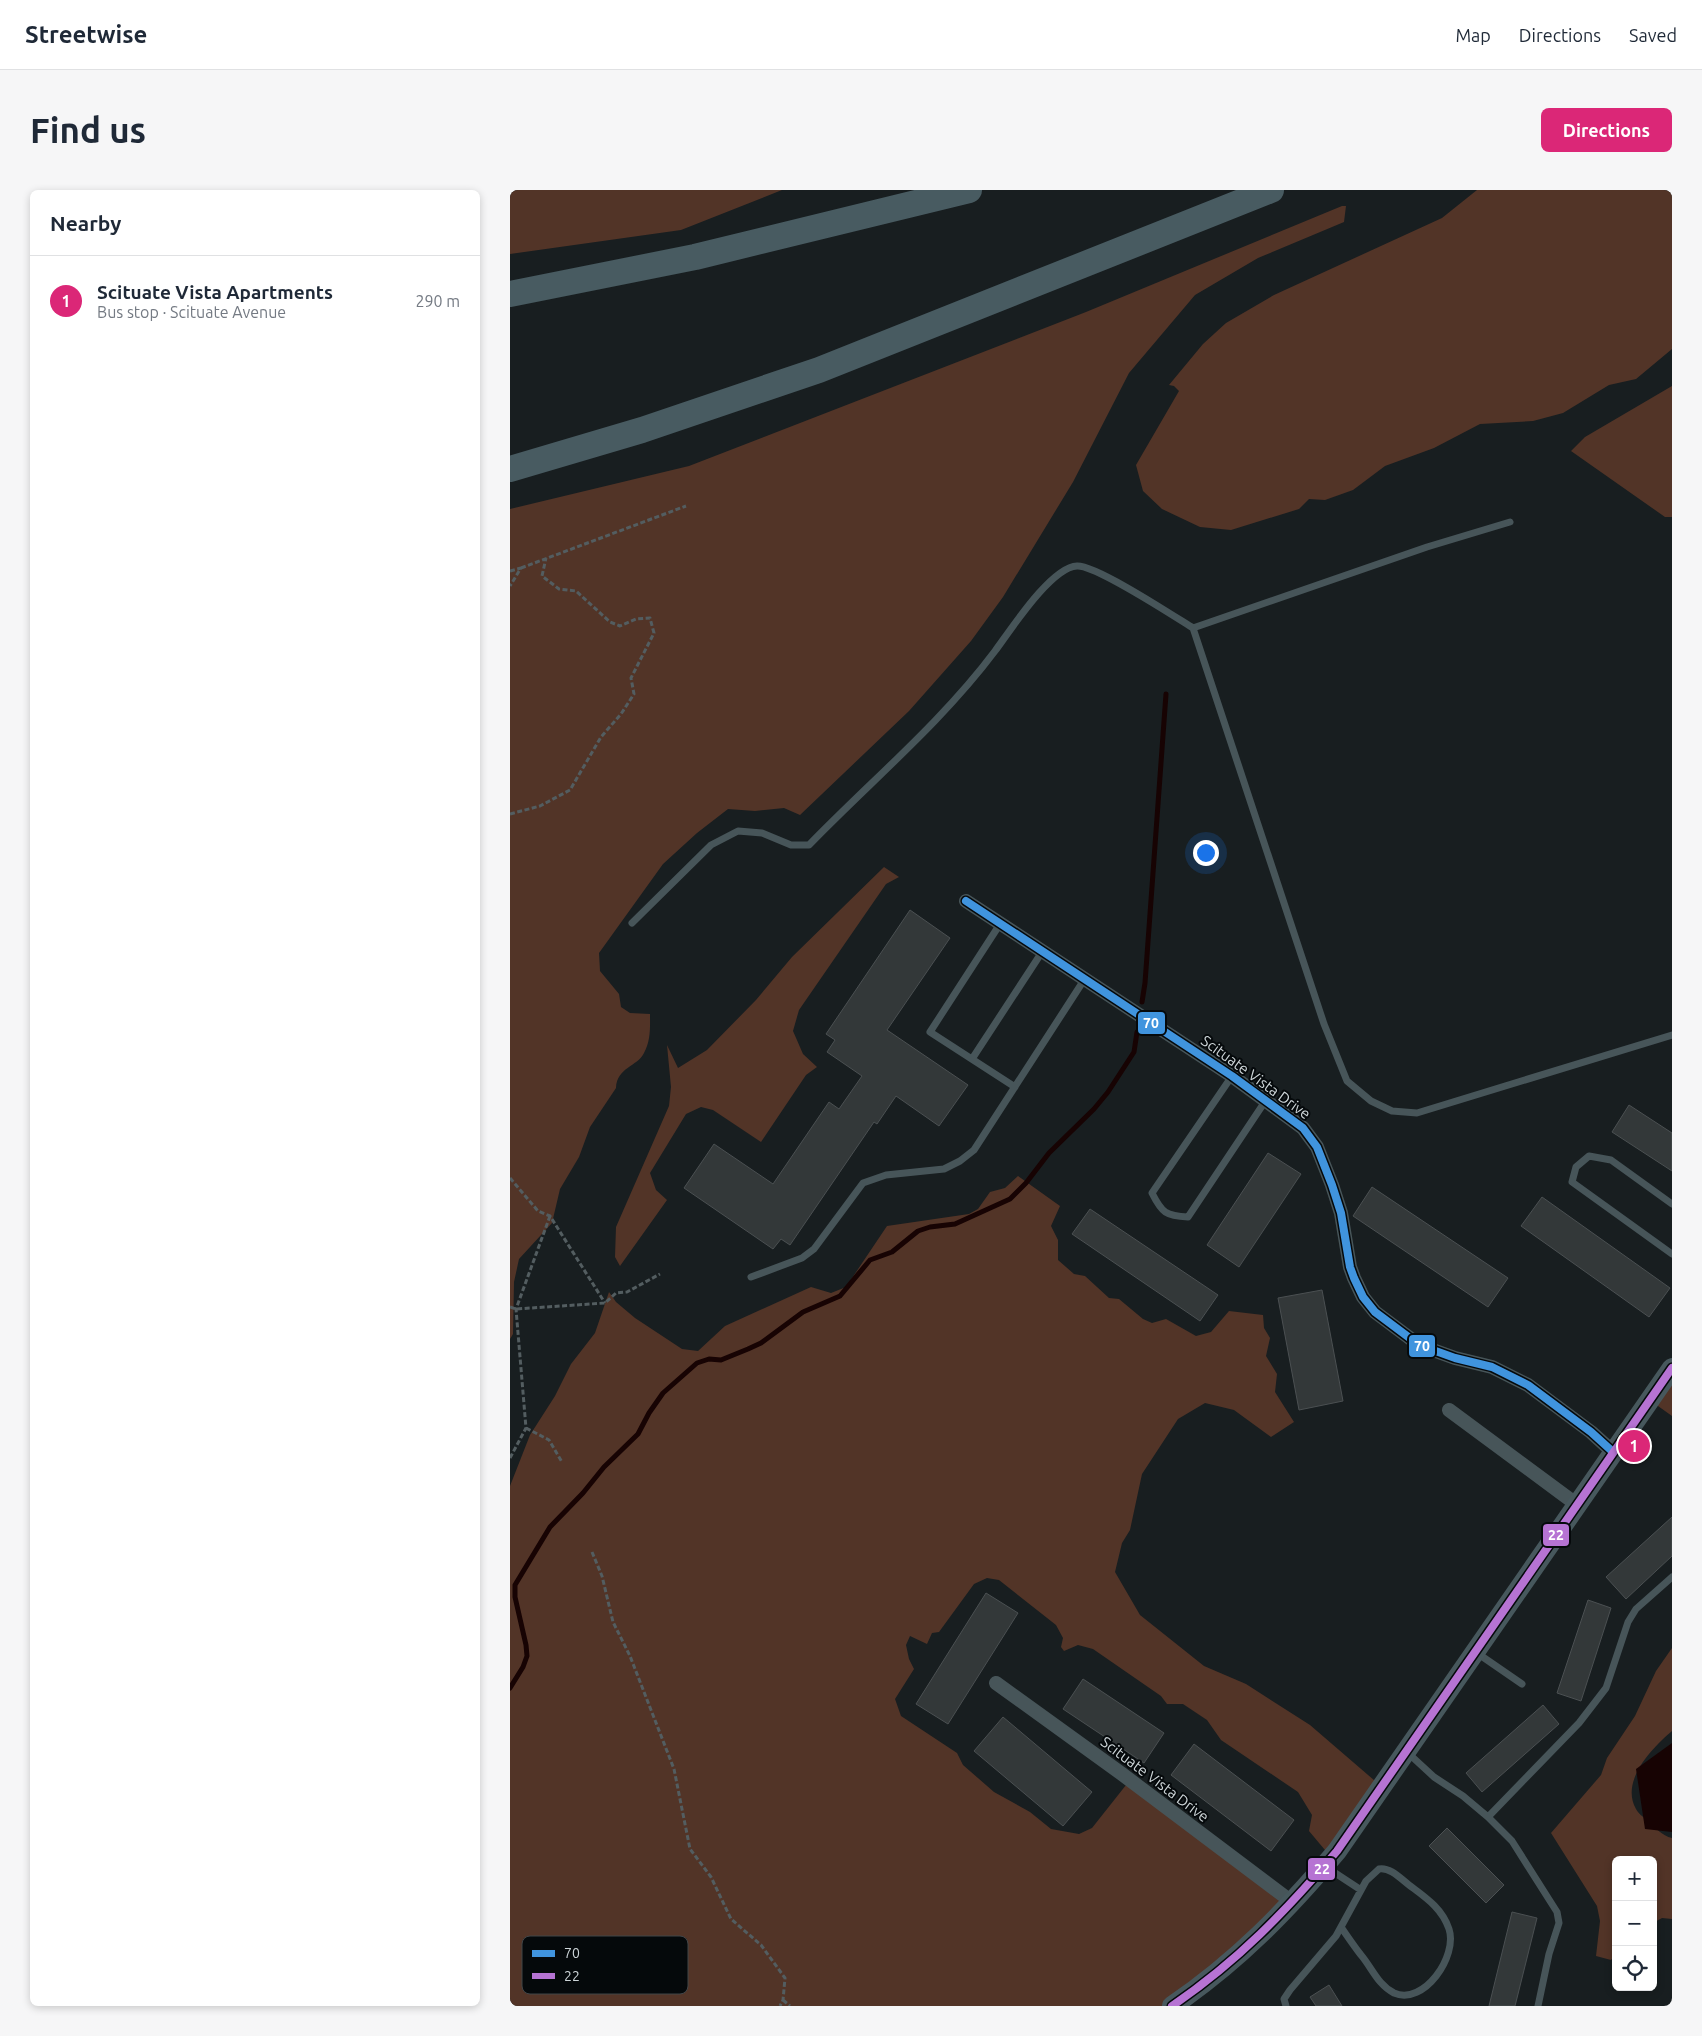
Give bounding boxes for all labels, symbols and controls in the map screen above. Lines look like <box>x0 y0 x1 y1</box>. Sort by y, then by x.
text: Streetwise <box>25 21 147 48</box>
text: Map <box>1455 25 1491 45</box>
text: Directions <box>1519 25 1601 45</box>
text: Saved <box>1629 25 1677 45</box>
button: Directions <box>1541 108 1672 152</box>
text: Find us <box>30 110 146 150</box>
text: Nearby <box>50 211 121 235</box>
text: Scituate Vista Apartments <box>97 281 333 303</box>
text: 1 <box>61 292 71 310</box>
text: 290 m <box>415 292 460 310</box>
text: Bus stop · Scituate Avenue <box>97 303 286 321</box>
your location <box>1193 840 1219 866</box>
line badge: 70 <box>1137 1011 1166 1035</box>
text: 70 <box>1143 1015 1159 1031</box>
street label: Scituate Vista Drive <box>1198 1032 1314 1122</box>
line badge: 70 <box>1408 1334 1436 1358</box>
text: 70 <box>1414 1338 1430 1354</box>
pin: 1 <box>1618 1427 1650 1465</box>
line badge: 22 <box>1542 1523 1570 1547</box>
text: 22 <box>1548 1527 1564 1543</box>
street label: Scituate Vista Drive <box>1098 1733 1212 1825</box>
map controls <box>1612 1856 1657 1991</box>
button: + <box>1612 1856 1657 1901</box>
line badge: 22 <box>1307 1857 1336 1881</box>
text: 22 <box>1314 1861 1330 1877</box>
button: − <box>1612 1901 1657 1946</box>
legend <box>522 1936 688 1994</box>
text: 70 <box>564 1945 580 1961</box>
button: locate <box>1612 1946 1657 1991</box>
text: 22 <box>564 1968 580 1984</box>

